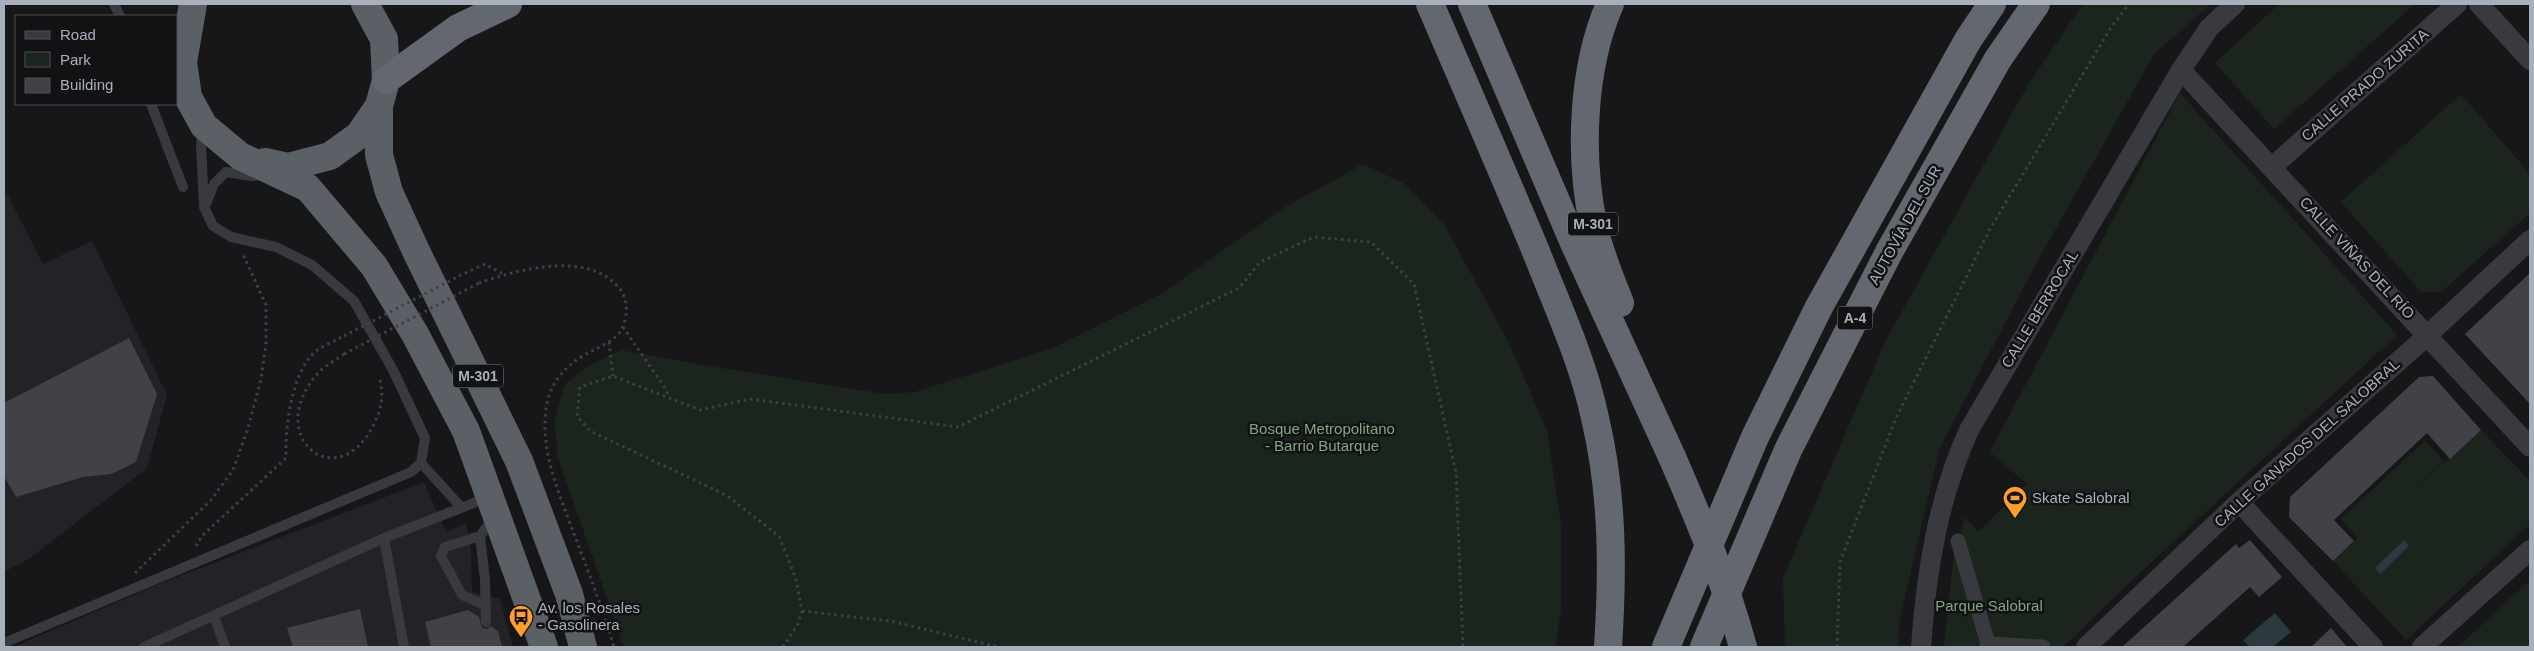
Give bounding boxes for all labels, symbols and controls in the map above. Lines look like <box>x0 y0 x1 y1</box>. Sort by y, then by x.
legend <box>15 15 178 105</box>
street label: CALLE PRADO ZURITA <box>2298 25 2431 144</box>
text: Road <box>60 26 96 43</box>
text: Park <box>60 51 91 68</box>
text: Building <box>60 76 113 93</box>
street label: AUTOVÍA DEL SUR <box>1865 162 1944 287</box>
street label: CALLE VIÑAS DEL RÍO <box>2296 193 2418 322</box>
road number: M-301 <box>1568 212 1618 235</box>
street label: CALLE BERROCAL <box>1998 247 2081 371</box>
road number: A-4 <box>1838 306 1872 330</box>
street label: CALLE GANADOS DEL SALOBRAL <box>2211 355 2403 530</box>
road number: M-301 <box>453 364 503 388</box>
park label: Bosque Metropolitano - Barrio Butarque <box>1249 420 1395 454</box>
sports icon: Skate Salobral <box>2002 485 2028 519</box>
place label: Skate Salobral <box>2032 489 2130 506</box>
park label: Parque Salobral <box>1935 597 2043 614</box>
place label: Av. los Rosales - Gasolinera <box>538 599 640 633</box>
bus stop icon: Av. los Rosales - Gasolinera <box>508 604 534 638</box>

